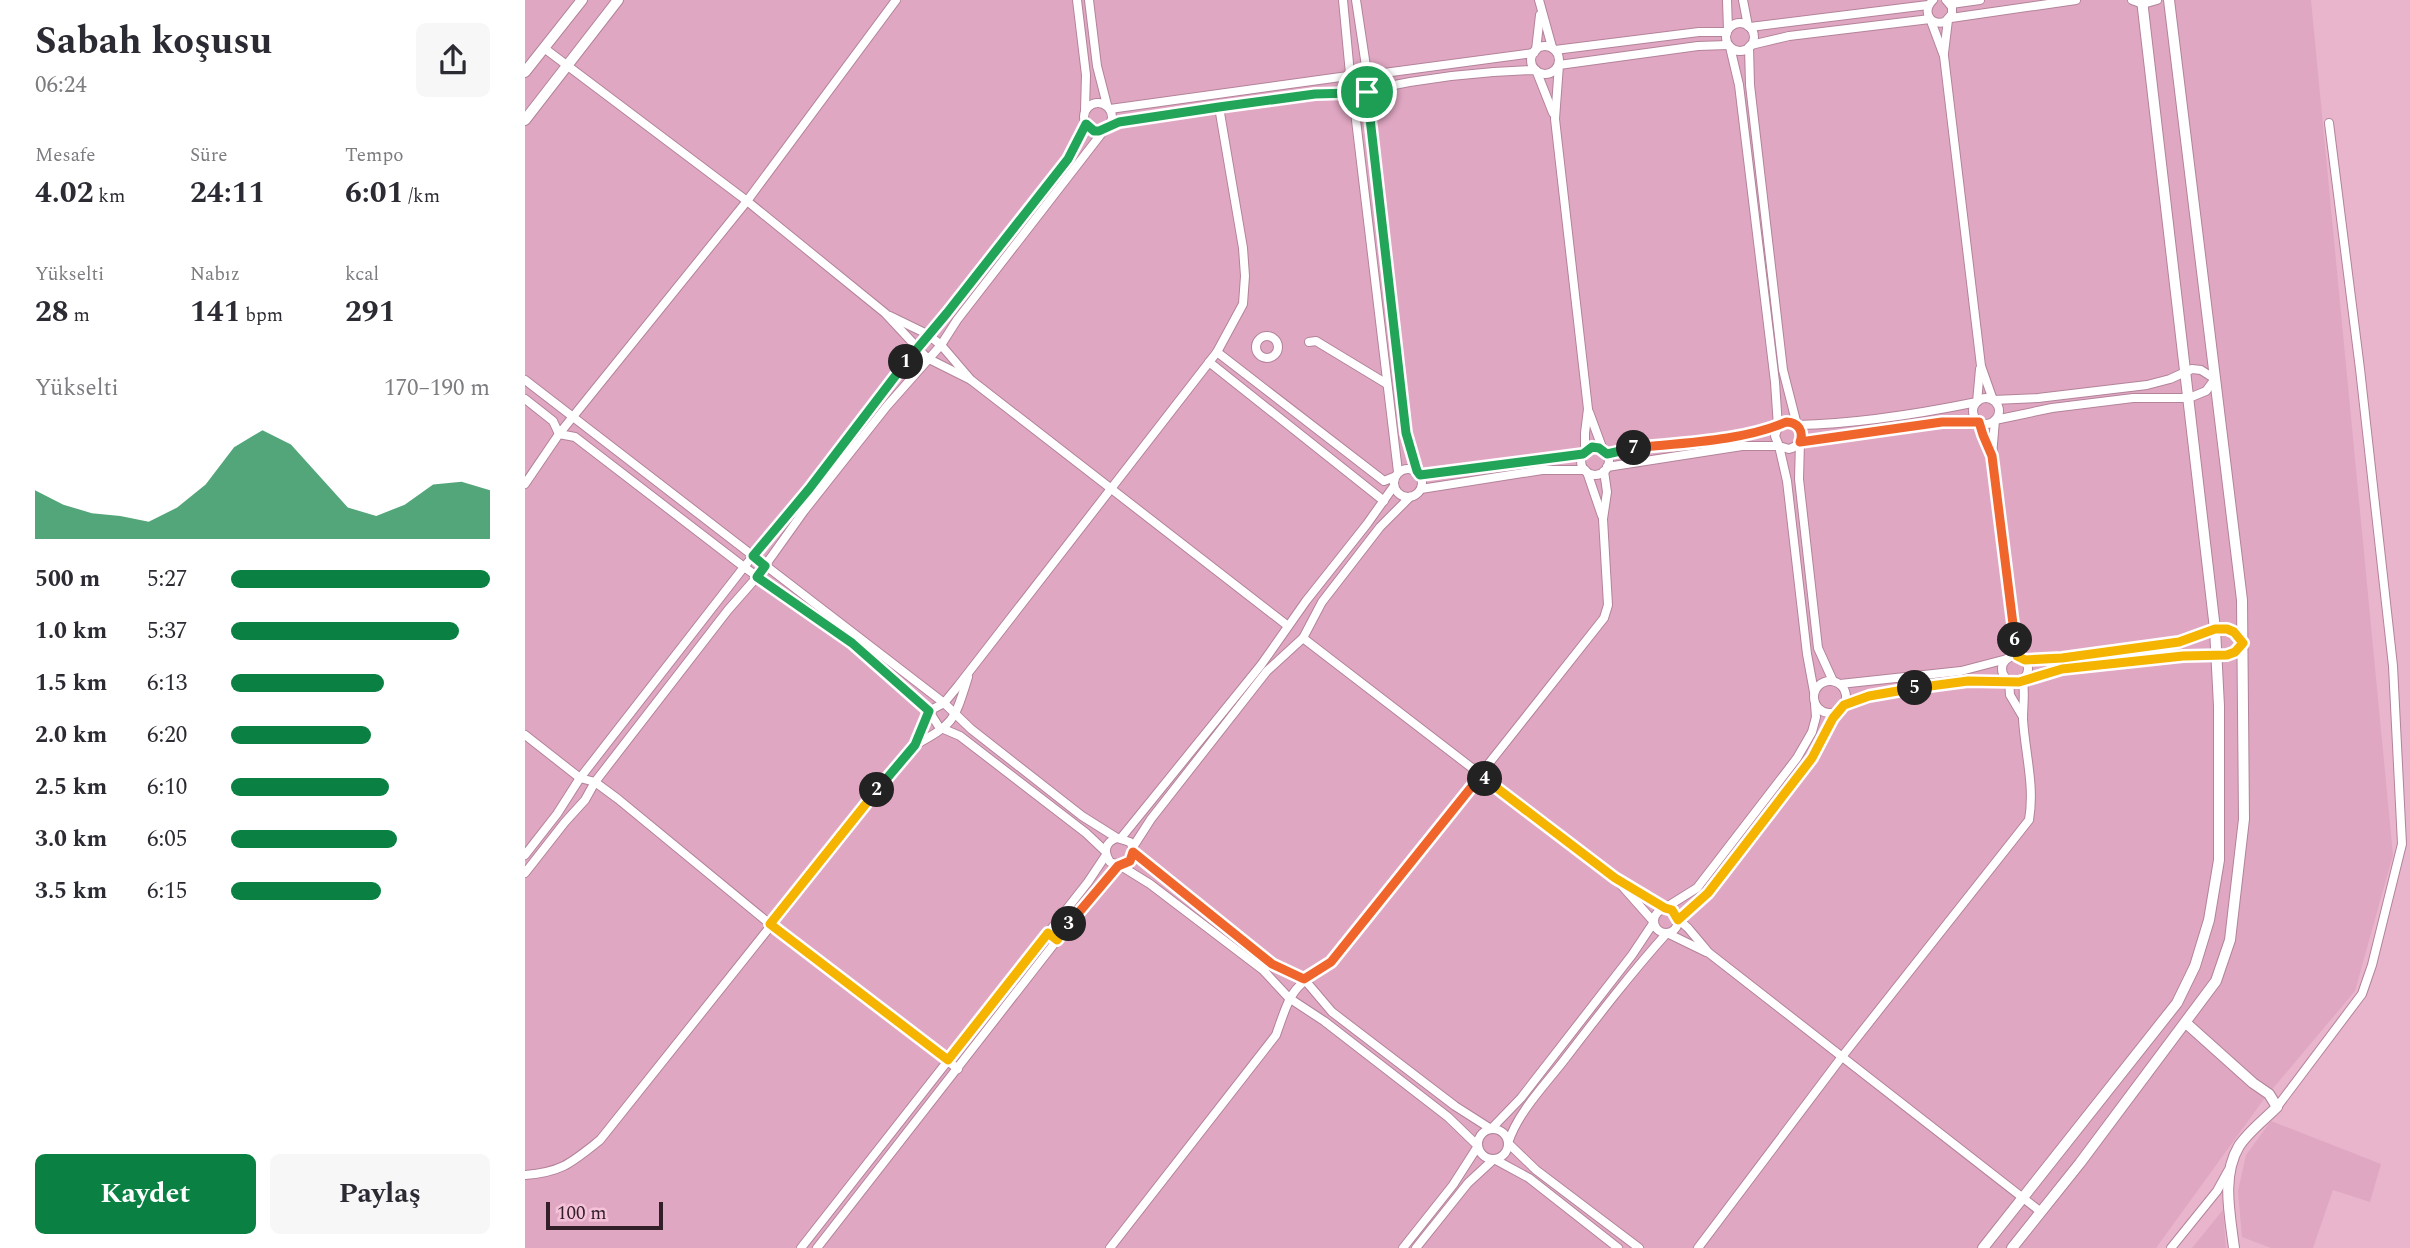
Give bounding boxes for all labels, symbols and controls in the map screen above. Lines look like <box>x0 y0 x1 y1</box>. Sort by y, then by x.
text: Sabah koşusu <box>35 13 272 71</box>
button: share <box>416 23 490 97</box>
pin <box>1337 62 1397 122</box>
text: 06:24 <box>35 68 87 103</box>
icon: arrive <box>1348 73 1386 111</box>
text: Mesafe <box>35 141 95 170</box>
text: Süre <box>190 141 228 170</box>
text: Tempo <box>345 141 404 170</box>
text: 4.02 <box>35 170 94 216</box>
text: 24:11 <box>190 170 265 216</box>
text: 6:01 <box>345 170 404 216</box>
text: km <box>94 182 125 211</box>
text: /km <box>404 182 440 211</box>
text: Yükselti <box>35 260 104 289</box>
text: Nabız <box>190 260 240 289</box>
text: kcal <box>345 260 379 289</box>
text: 28 <box>35 289 69 335</box>
text: 141 <box>190 289 241 335</box>
text: 291 <box>345 289 396 335</box>
text: m <box>69 301 90 330</box>
text: bpm <box>241 301 283 330</box>
pin: 1 <box>889 344 923 380</box>
text: 1 <box>900 347 911 376</box>
text: Yükselti <box>35 371 119 406</box>
text: 170–190 m <box>384 371 490 406</box>
pin: 7 <box>1617 430 1651 466</box>
text: 7 <box>1628 433 1639 462</box>
text: 500 m <box>35 562 100 597</box>
text: 5:27 <box>147 562 187 597</box>
text: 1.0 km <box>35 614 107 649</box>
text: 5:37 <box>147 614 187 649</box>
pin: 6 <box>1997 622 2033 658</box>
text: 6 <box>2009 625 2020 654</box>
text: 1.5 km <box>35 666 107 701</box>
text: 6:13 <box>147 666 187 701</box>
pin: 5 <box>1897 670 1933 706</box>
text: 5 <box>1909 673 1920 702</box>
text: 2.0 km <box>35 718 107 753</box>
text: 6:20 <box>147 718 187 753</box>
pin: 4 <box>1467 762 1503 796</box>
text: 4 <box>1479 764 1490 793</box>
text: 2.5 km <box>35 770 107 805</box>
text: 6:10 <box>147 770 187 805</box>
pin: 2 <box>859 772 895 808</box>
text: 2 <box>871 775 882 804</box>
text: 3.0 km <box>35 822 107 857</box>
text: 6:05 <box>147 822 187 857</box>
text: 3.5 km <box>35 874 107 909</box>
text: 6:15 <box>147 874 187 909</box>
pin: 3 <box>1051 906 1087 942</box>
text: 3 <box>1063 909 1074 938</box>
button: Kaydet <box>35 1154 256 1234</box>
button: Paylaş <box>270 1154 490 1234</box>
scale bar <box>546 1199 663 1231</box>
text: 100 m <box>557 1199 607 1228</box>

